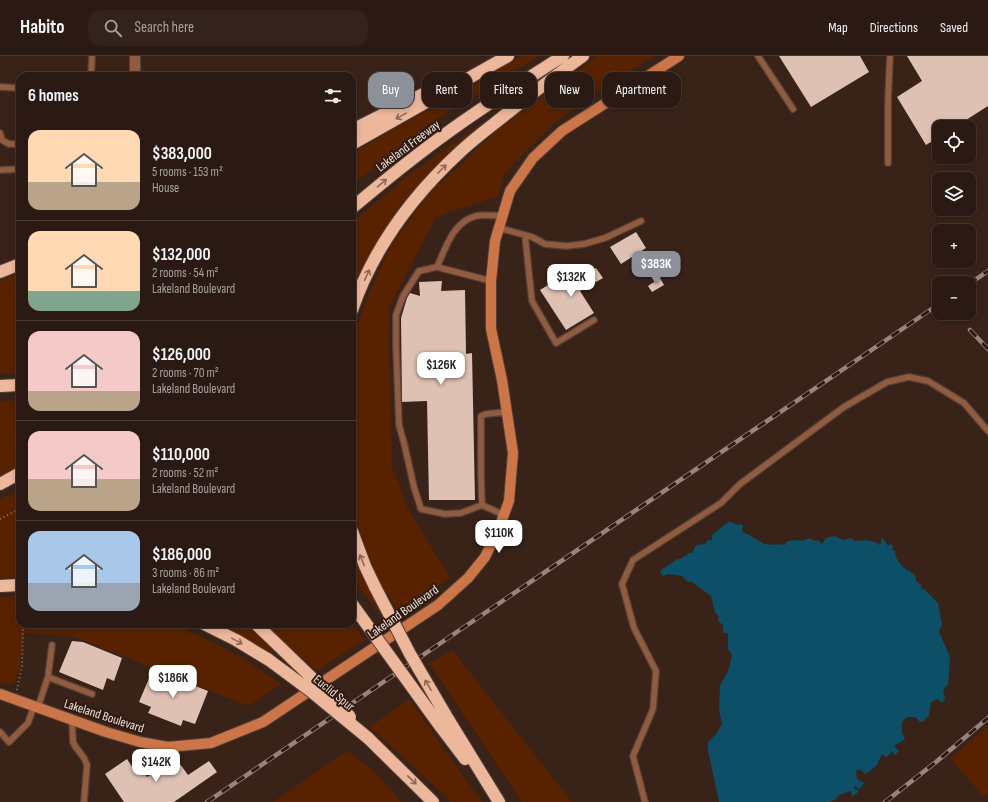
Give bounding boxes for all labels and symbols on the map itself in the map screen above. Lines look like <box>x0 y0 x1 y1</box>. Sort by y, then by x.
one-way arrow <box>395 113 407 121</box>
street label: Lakeland Freeway <box>373 117 443 175</box>
one-way arrow <box>437 164 447 174</box>
one-way arrow <box>376 179 387 188</box>
pin: $383K <box>628 251 684 285</box>
pin: $132K <box>543 264 599 298</box>
one-way arrow <box>364 269 371 281</box>
pin: $126K <box>413 352 469 386</box>
pin: $110K <box>471 520 527 554</box>
one-way arrow <box>358 554 366 566</box>
street label: Lakeland Boulevard <box>364 582 442 642</box>
one-way arrow <box>231 637 243 645</box>
pin: $186K <box>145 665 201 699</box>
street label: Euclid Spur <box>310 671 358 715</box>
one-way arrow <box>423 679 431 691</box>
street label: Lakeland Boulevard <box>62 696 146 736</box>
pin: $142K <box>128 749 184 783</box>
one-way arrow <box>407 775 417 785</box>

